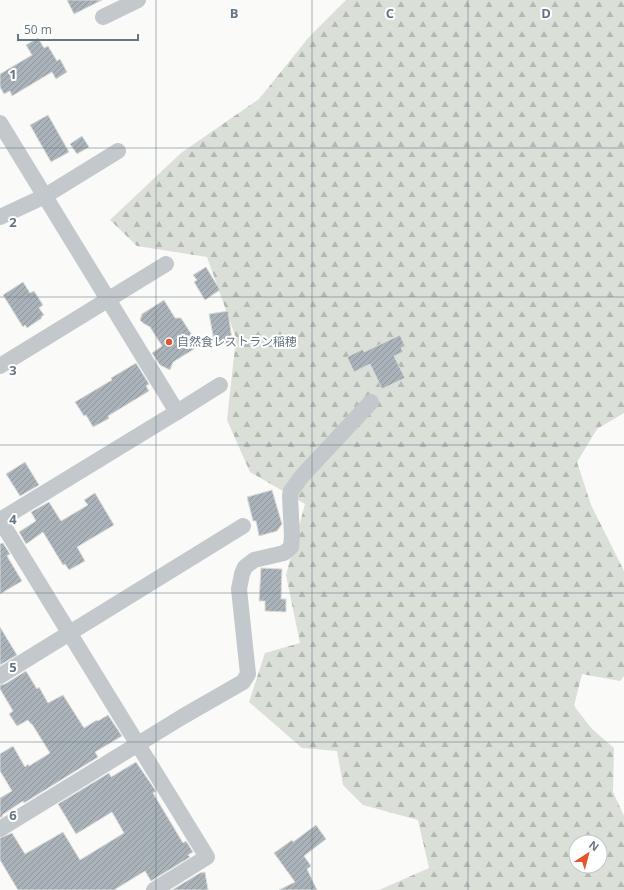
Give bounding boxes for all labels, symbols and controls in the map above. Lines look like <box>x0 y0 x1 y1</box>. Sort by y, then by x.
text: B <box>230 4 239 22</box>
text: C <box>386 4 394 22</box>
text: D <box>541 4 551 22</box>
scale bar <box>18 16 138 42</box>
text: 50 m <box>24 21 52 38</box>
text: 1 <box>9 65 17 83</box>
text: 2 <box>9 213 17 231</box>
place label: 自然食レストラン稲穂 <box>177 333 297 350</box>
marker: 自然食レストラン稲穂 <box>164 337 174 347</box>
text: 3 <box>9 361 17 379</box>
text: 4 <box>9 510 17 528</box>
text: 5 <box>9 658 17 676</box>
text: 6 <box>9 806 17 824</box>
north arrow <box>568 834 608 874</box>
text: N <box>586 837 602 854</box>

